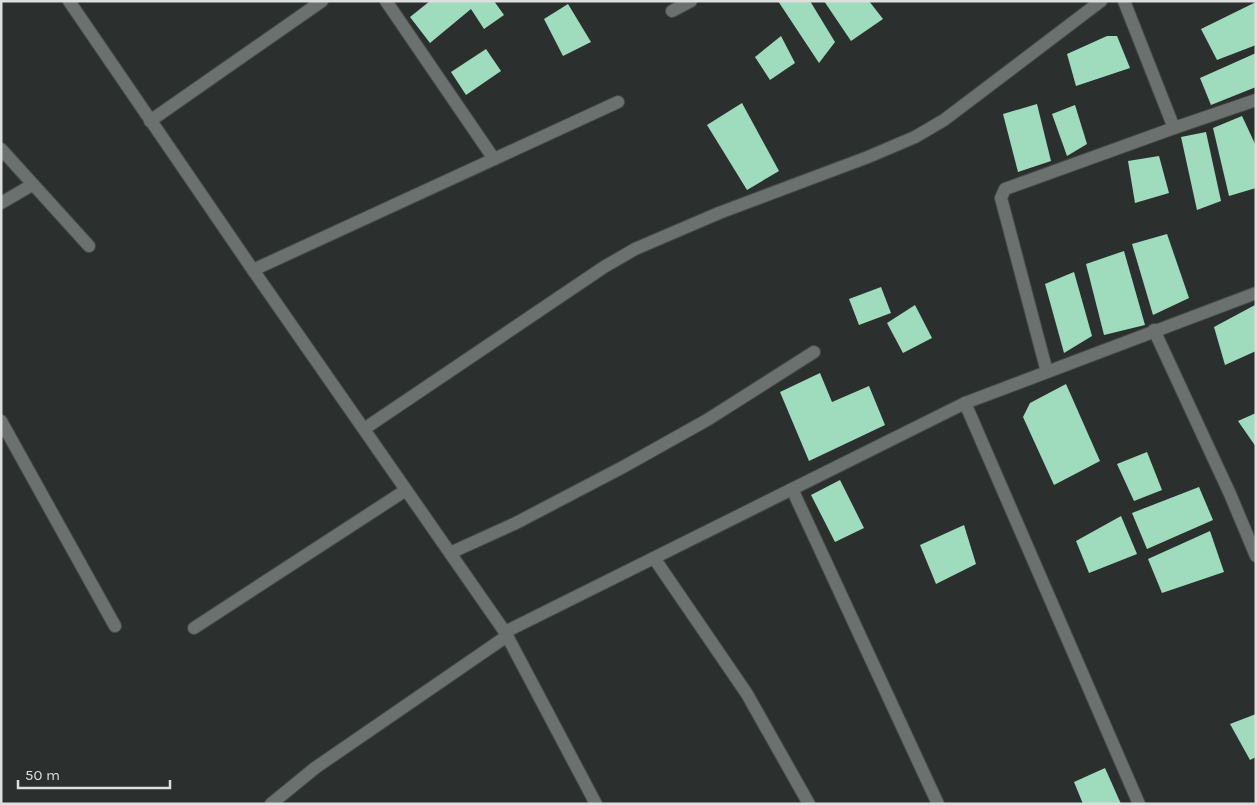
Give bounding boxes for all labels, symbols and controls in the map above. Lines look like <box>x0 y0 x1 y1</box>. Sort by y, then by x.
scale bar <box>18 758 170 790</box>
text: 50 m <box>25 766 60 784</box>

